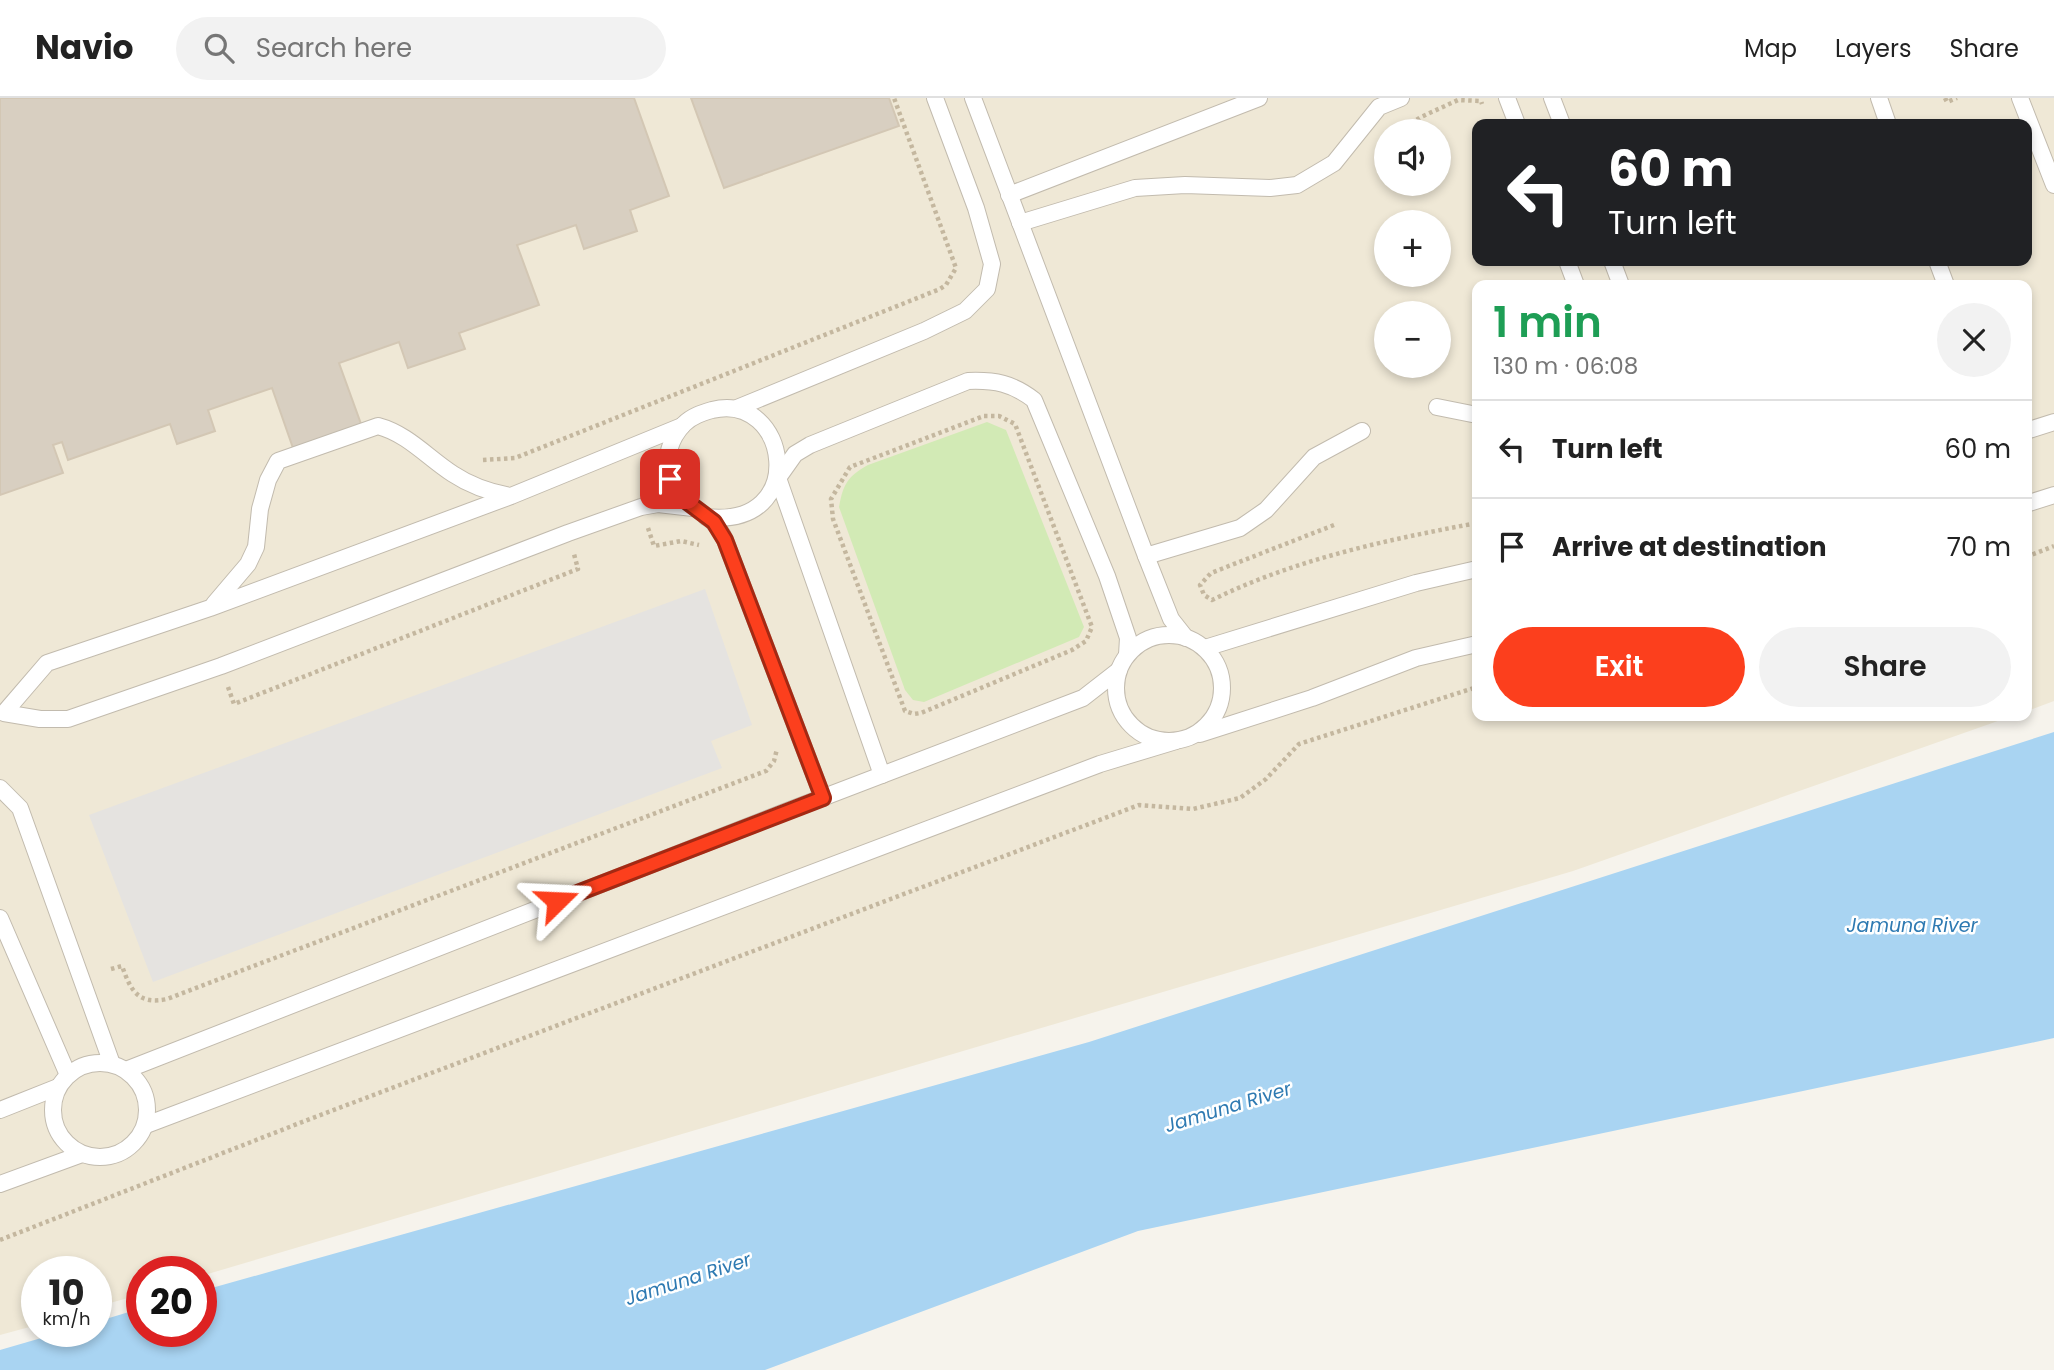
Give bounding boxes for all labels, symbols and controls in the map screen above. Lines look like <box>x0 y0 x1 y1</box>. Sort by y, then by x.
search box <box>176 17 666 80</box>
text: Navio <box>35 24 134 71</box>
icon: search <box>200 29 238 67</box>
text: Search here <box>256 30 412 66</box>
text: Map <box>1744 32 1797 65</box>
text: Layers <box>1835 32 1911 65</box>
text: Share <box>1949 32 2019 65</box>
map controls <box>1374 119 1451 378</box>
button: sound <box>1374 119 1451 196</box>
text: 60 m <box>1608 135 1733 203</box>
icon: left <box>1493 147 1584 238</box>
text: Turn left <box>1608 200 1737 245</box>
button: + <box>1374 210 1451 287</box>
text: 1 min <box>1493 293 1602 352</box>
button: − <box>1374 301 1451 378</box>
button: close <box>1937 303 2011 377</box>
text: 130 m · 06:08 <box>1493 350 1638 382</box>
icon: left <box>1493 430 1531 468</box>
text: Turn left <box>1552 431 1663 467</box>
text: 60 m <box>1944 431 2011 467</box>
pin <box>640 449 700 509</box>
icon: arrive <box>651 460 689 498</box>
icon: arrive <box>1493 528 1531 566</box>
text: Arrive at destination <box>1552 529 1827 565</box>
text: 70 m <box>1947 529 2011 565</box>
button: Exit <box>1493 627 1745 707</box>
button: Share <box>1759 627 2011 707</box>
position arrow <box>520 864 594 938</box>
water label: Jamuna River <box>1846 912 1978 939</box>
water label: Jamuna River <box>1161 1075 1295 1139</box>
water label: Jamuna River <box>622 1246 755 1312</box>
speed limit sign: 20 <box>126 1256 217 1347</box>
text: 10 <box>49 1268 84 1317</box>
text: km/h <box>43 1306 90 1331</box>

